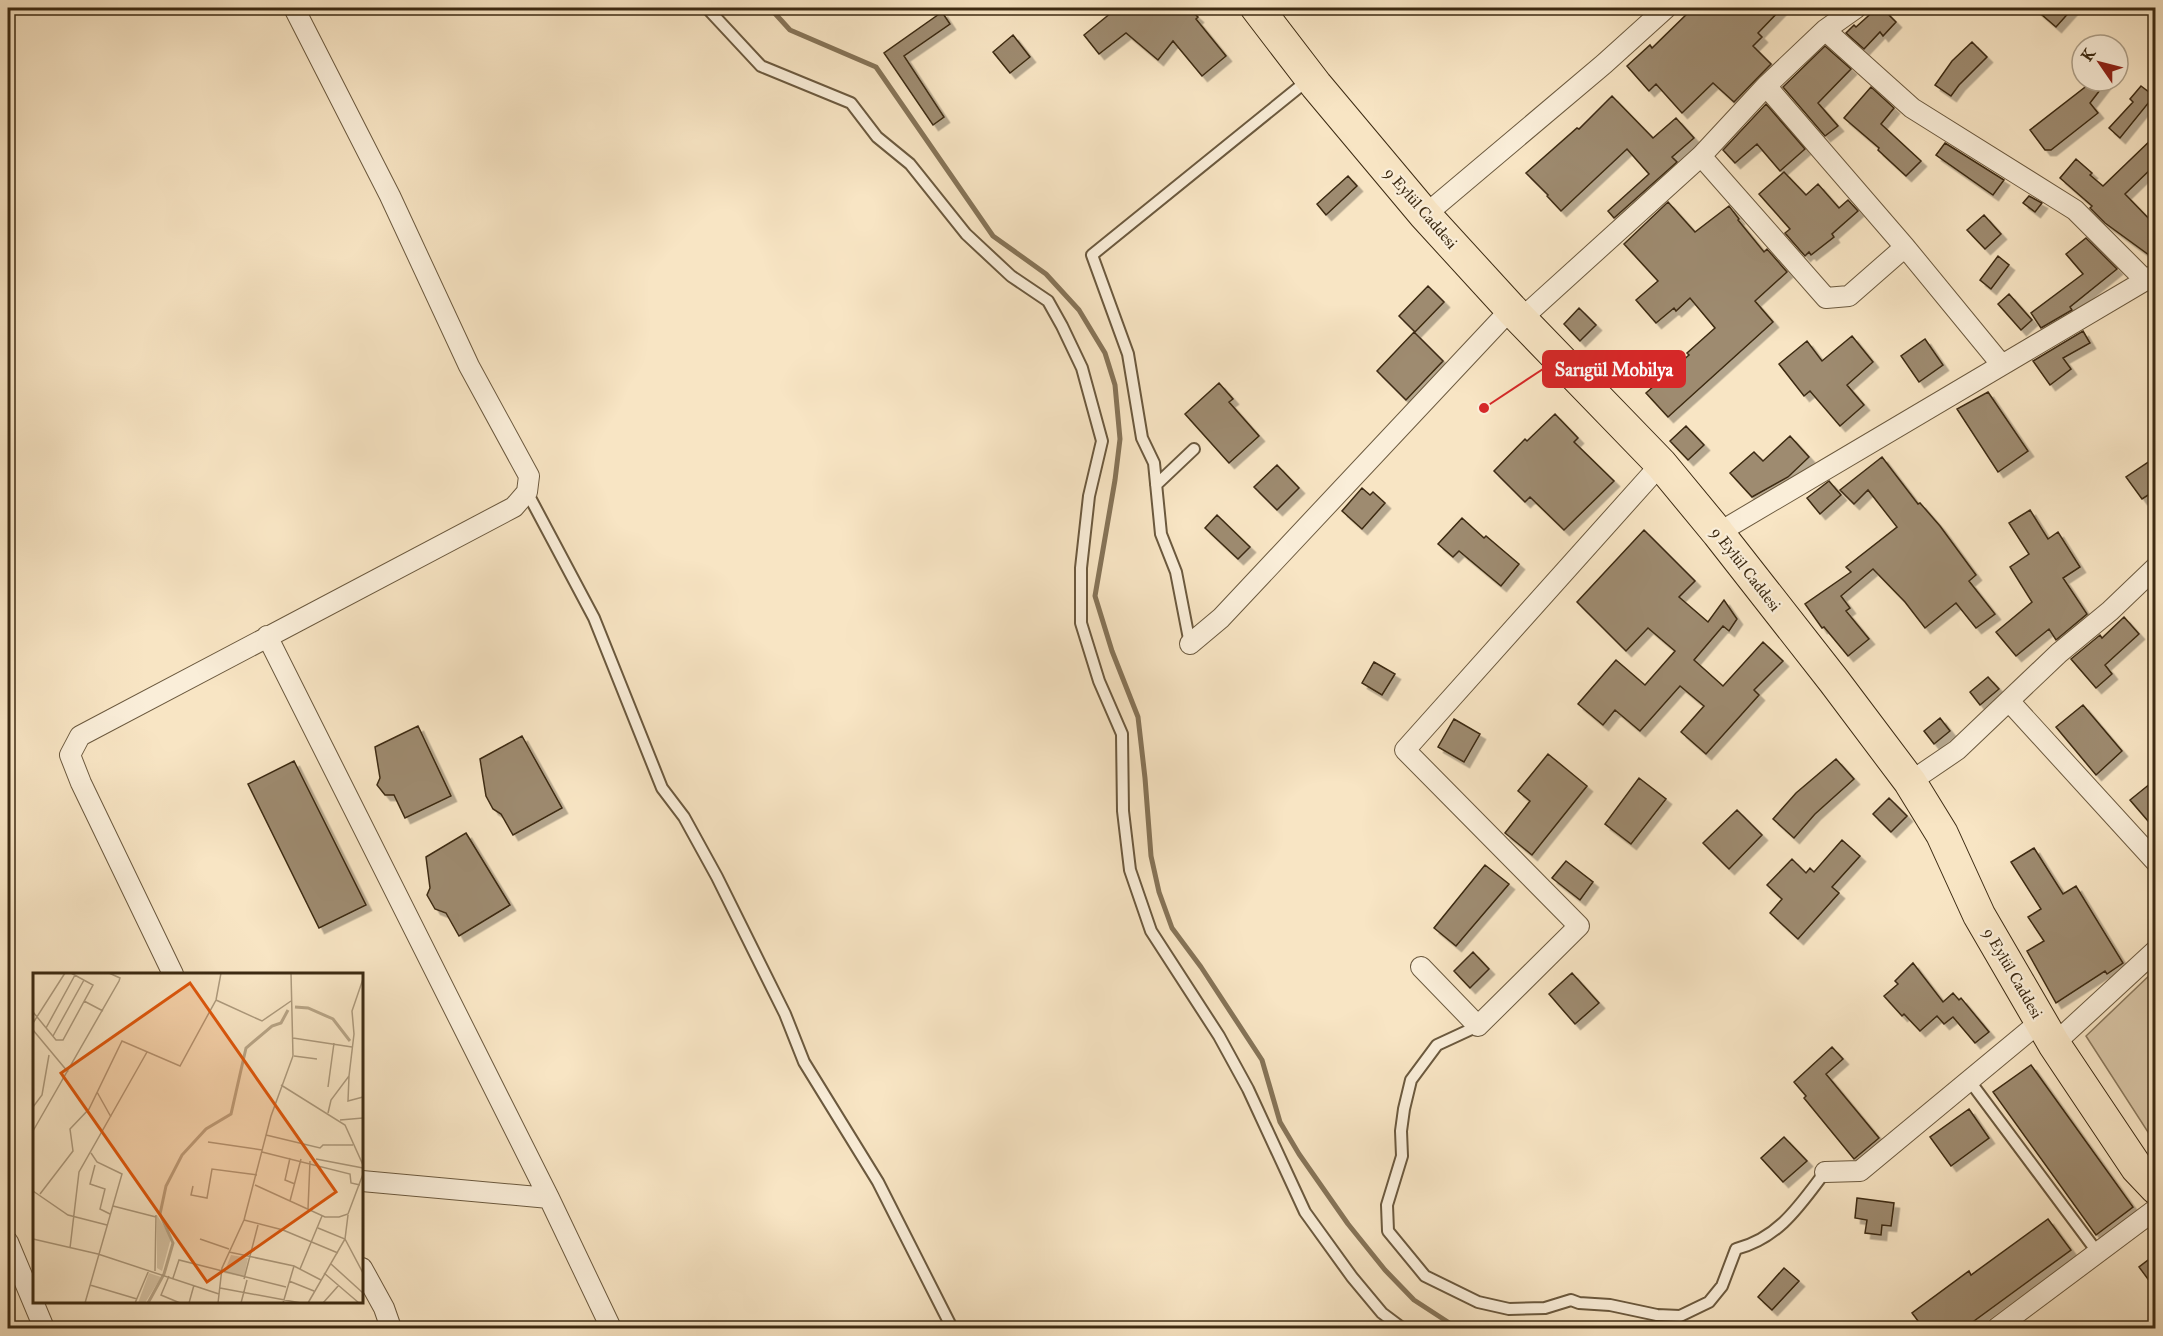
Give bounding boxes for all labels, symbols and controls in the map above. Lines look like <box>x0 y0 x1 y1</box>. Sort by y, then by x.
north arrow <box>2070 33 2130 93</box>
text: K <box>2077 44 2100 65</box>
street label: 9 Eylül Caddesi <box>1380 163 1462 253</box>
callout: Sarıgül Mobilya <box>1543 351 1685 387</box>
text: Sarıgül Mobilya <box>1555 359 1674 382</box>
street label: 9 Eylül Caddesi <box>1707 523 1785 615</box>
street label: 9 Eylül Caddesi <box>1979 924 2047 1022</box>
inset map <box>33 973 363 1303</box>

